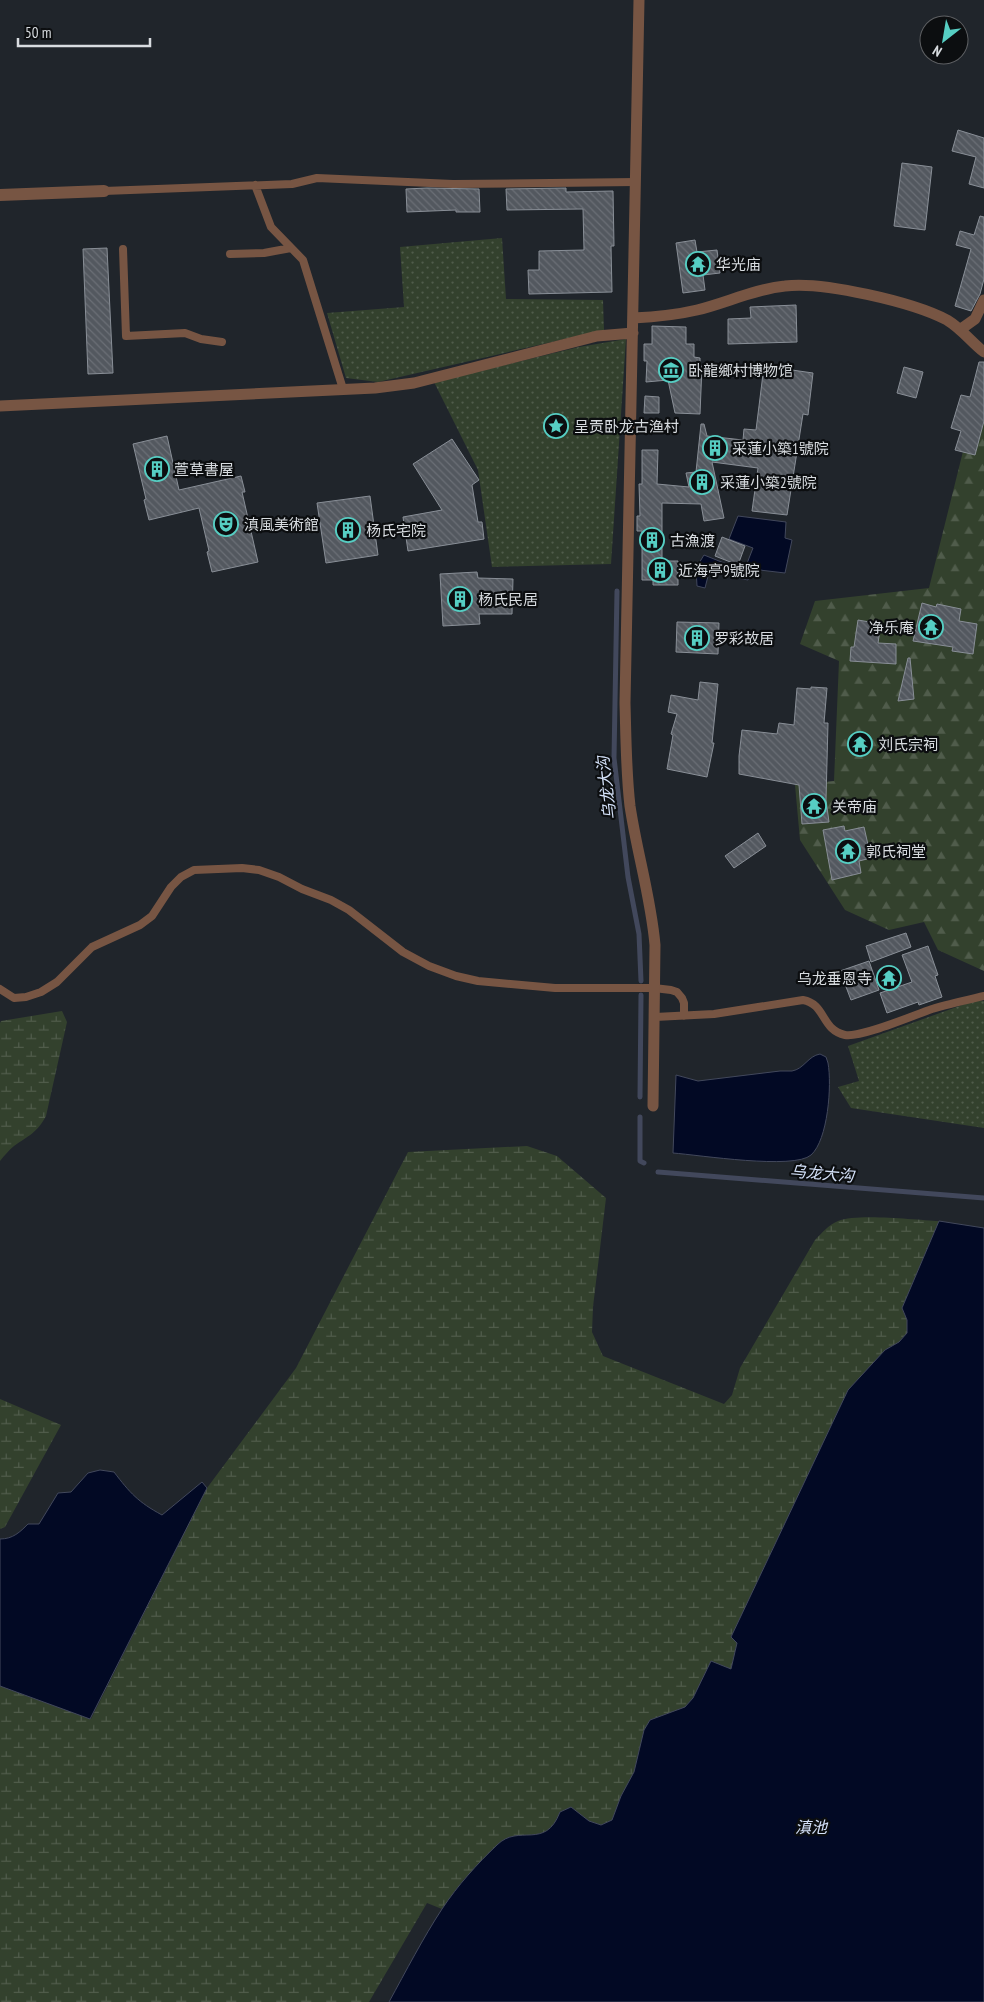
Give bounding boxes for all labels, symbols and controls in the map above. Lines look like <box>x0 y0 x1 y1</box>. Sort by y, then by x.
scale bar <box>18 15 150 47</box>
north arrow <box>919 15 969 65</box>
text: 50 m <box>25 23 51 42</box>
text: N <box>929 41 945 61</box>
temple icon: 华光庙 <box>685 251 711 277</box>
place label: 华光庙 <box>716 255 761 274</box>
museum icon: 卧龍鄉村博物馆 <box>658 357 684 383</box>
place label: 卧龍鄉村博物馆 <box>688 361 793 380</box>
place icon: 呈贡卧龙古渔村 <box>543 413 569 439</box>
place label: 呈贡卧龙古渔村 <box>574 417 679 436</box>
building icon: 采蓮小築1號院 <box>702 435 728 461</box>
place label: 采蓮小築1號院 <box>732 439 829 458</box>
building icon: 萱草書屋 <box>144 456 170 482</box>
place label: 萱草書屋 <box>174 460 234 479</box>
building icon: 采蓮小築2號院 <box>689 469 715 495</box>
place label: 采蓮小築2號院 <box>720 473 817 492</box>
theatre icon: 滇風美術館 <box>213 511 239 537</box>
place label: 滇風美術館 <box>244 515 319 534</box>
building icon: 杨氏宅院 <box>335 517 361 543</box>
place label: 杨氏宅院 <box>366 521 426 540</box>
building icon: 古漁渡 <box>639 527 665 553</box>
place label: 古漁渡 <box>670 531 715 550</box>
building icon: 近海亭9號院 <box>647 557 673 583</box>
place label: 近海亭9號院 <box>678 561 760 580</box>
building icon: 杨氏民居 <box>447 586 473 612</box>
place label: 杨氏民居 <box>478 590 538 609</box>
temple icon: 净乐庵 <box>918 614 944 640</box>
place label: 净乐庵 <box>869 618 914 637</box>
building icon: 罗彩故居 <box>684 625 710 651</box>
place label: 罗彩故居 <box>714 629 774 648</box>
temple icon: 刘氏宗祠 <box>847 731 873 757</box>
place label: 刘氏宗祠 <box>878 735 938 754</box>
water label: 乌龙大沟 <box>592 753 620 821</box>
temple icon: 关帝庙 <box>801 793 827 819</box>
place label: 关帝庙 <box>832 797 877 816</box>
temple icon: 郭氏祠堂 <box>835 838 861 864</box>
place label: 郭氏祠堂 <box>866 842 926 861</box>
temple icon: 乌龙垂恩寺 <box>876 965 902 991</box>
place label: 乌龙垂恩寺 <box>797 969 872 988</box>
water label: 乌龙大沟 <box>789 1160 857 1186</box>
water label: 滇池 <box>795 1817 829 1837</box>

